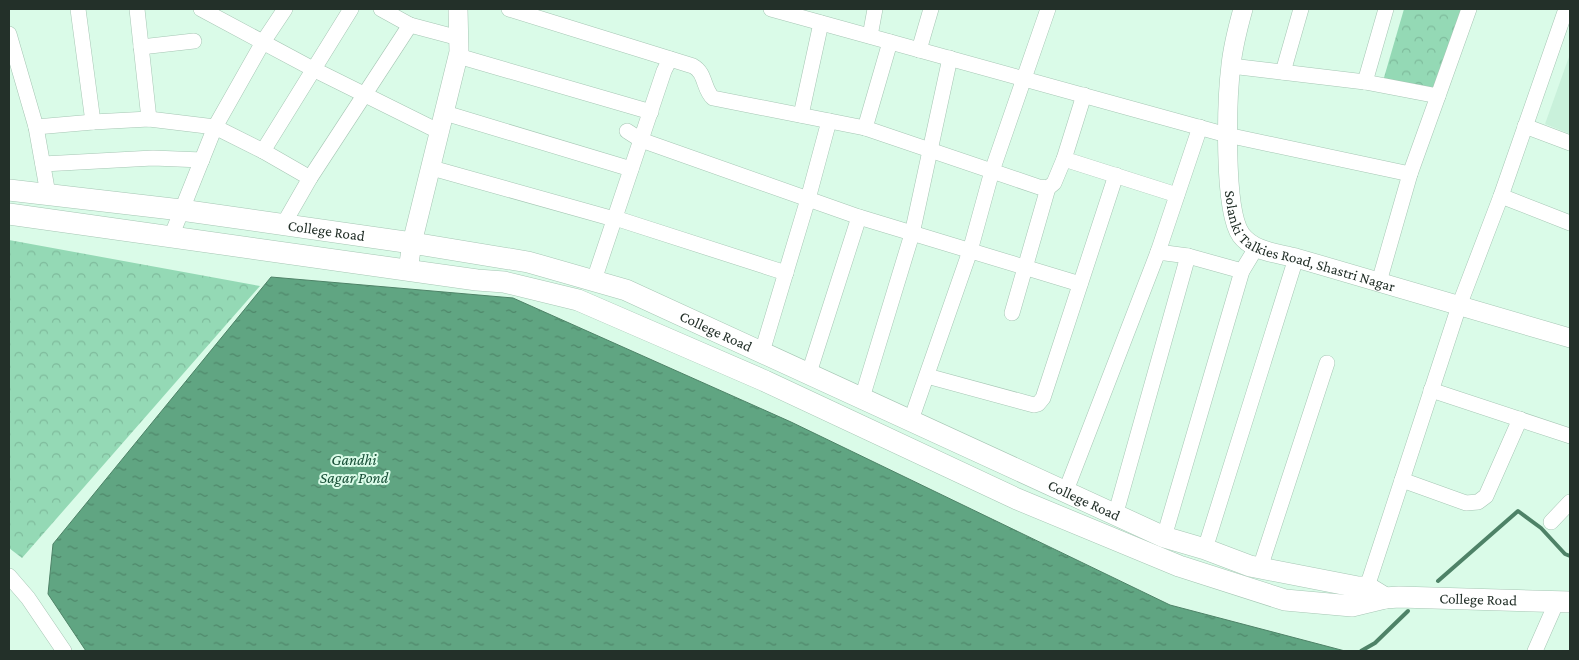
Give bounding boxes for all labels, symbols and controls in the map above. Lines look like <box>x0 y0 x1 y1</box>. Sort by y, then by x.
street label: Solanki Talkies Road, Shastri Nagar <box>1222 190 1398 295</box>
street label: College Road <box>287 217 366 244</box>
street label: College Road <box>677 308 755 355</box>
water label: Gandhi Sagar Pond <box>320 451 389 487</box>
street label: College Road <box>1045 477 1123 524</box>
street label: College Road <box>1439 590 1517 608</box>

